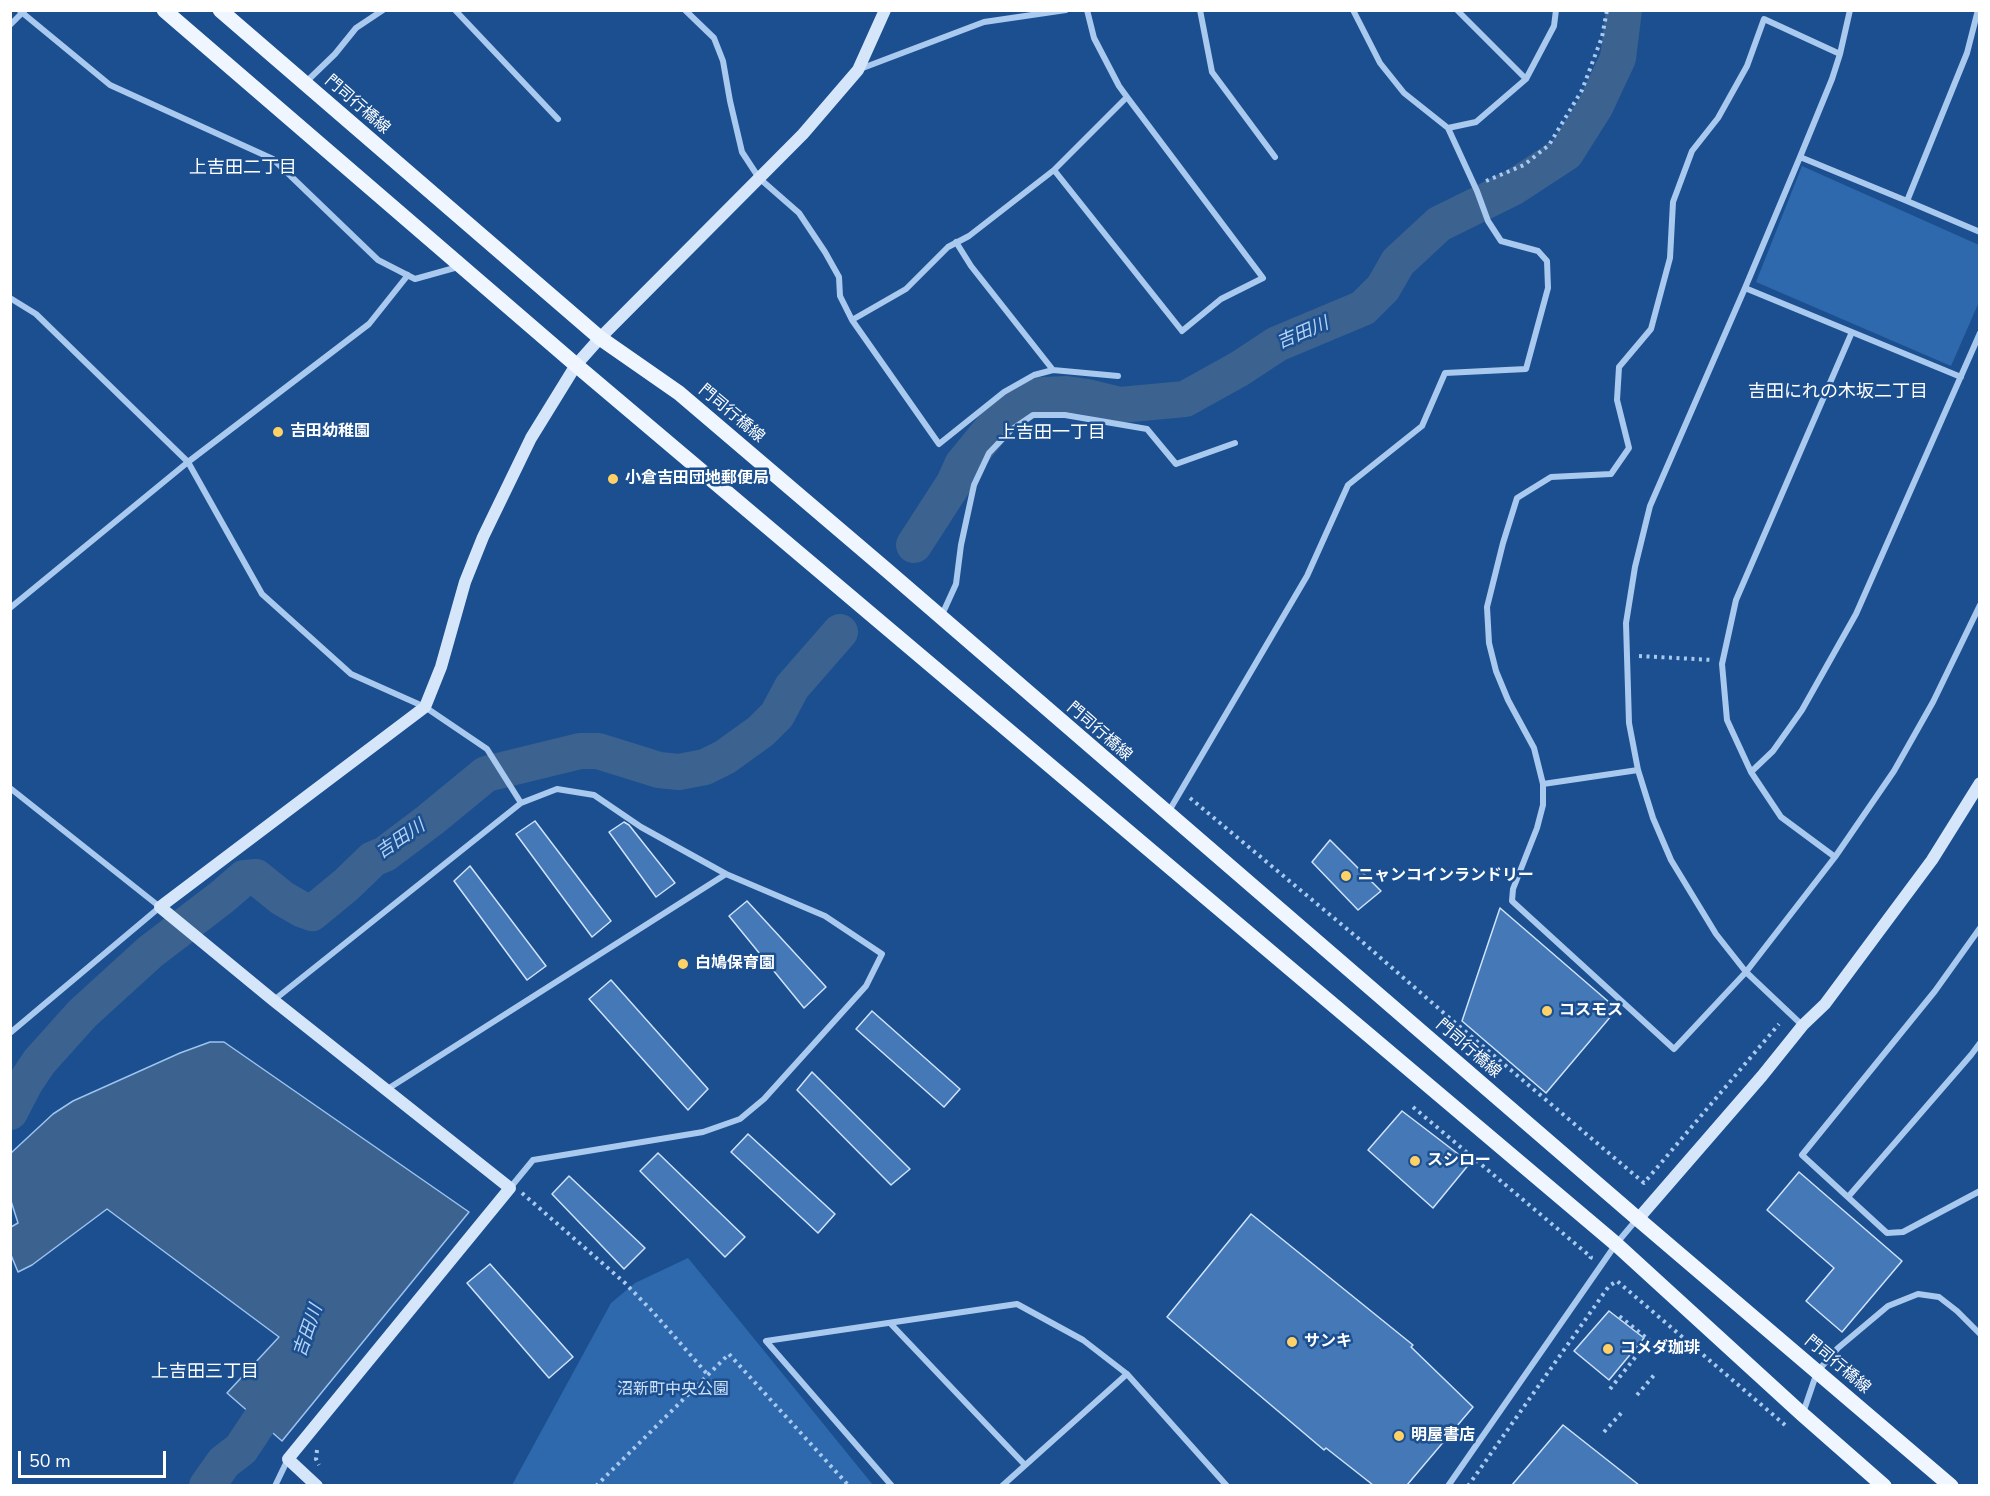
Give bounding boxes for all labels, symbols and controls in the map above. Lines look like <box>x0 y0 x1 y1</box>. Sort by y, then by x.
street label: 門司行橋線 <box>321 72 393 138</box>
district label: 上吉田二丁目 <box>189 158 297 180</box>
water label: 吉田川 <box>1274 314 1332 354</box>
street label: 門司行橋線 <box>694 381 768 447</box>
district label: 吉田にれの木坂二丁目 <box>1748 382 1928 404</box>
place label: 吉田幼稚園 <box>290 422 370 442</box>
district label: 上吉田一丁目 <box>998 423 1106 445</box>
marker: 吉田幼稚園 <box>271 425 285 439</box>
place label: 小倉吉田団地郵便局 <box>625 469 769 489</box>
marker: 小倉吉田団地郵便局 <box>606 472 620 486</box>
street label: 門司行橋線 <box>1063 699 1135 765</box>
water label: 吉田川 <box>373 816 429 864</box>
place label: ニャンコインランドリー <box>1358 866 1534 886</box>
marker: ニャンコインランドリー <box>1339 869 1353 883</box>
place label: 白鳩保育園 <box>695 954 775 974</box>
marker: 白鳩保育園 <box>676 957 690 971</box>
place label: コスモス <box>1559 1001 1623 1021</box>
marker: コスモス <box>1540 1004 1554 1018</box>
street label: 門司行橋線 <box>1432 1016 1504 1082</box>
place label: スシロー <box>1427 1151 1491 1171</box>
marker: スシロー <box>1408 1154 1422 1168</box>
water label: 吉田川 <box>290 1302 328 1360</box>
place label: サンキ <box>1304 1332 1352 1352</box>
street label: 門司行橋線 <box>1800 1332 1874 1398</box>
marker: サンキ <box>1285 1335 1299 1349</box>
place label: コメダ珈琲 <box>1620 1339 1700 1359</box>
marker: コメダ珈琲 <box>1601 1342 1615 1356</box>
district label: 上吉田三丁目 <box>151 1362 259 1384</box>
park label: 沼新町中央公園 <box>617 1380 729 1400</box>
place label: 明屋書店 <box>1411 1426 1475 1446</box>
marker: 明屋書店 <box>1392 1429 1406 1443</box>
scale bar <box>21 1439 170 1477</box>
text: 50 m <box>29 1449 71 1473</box>

